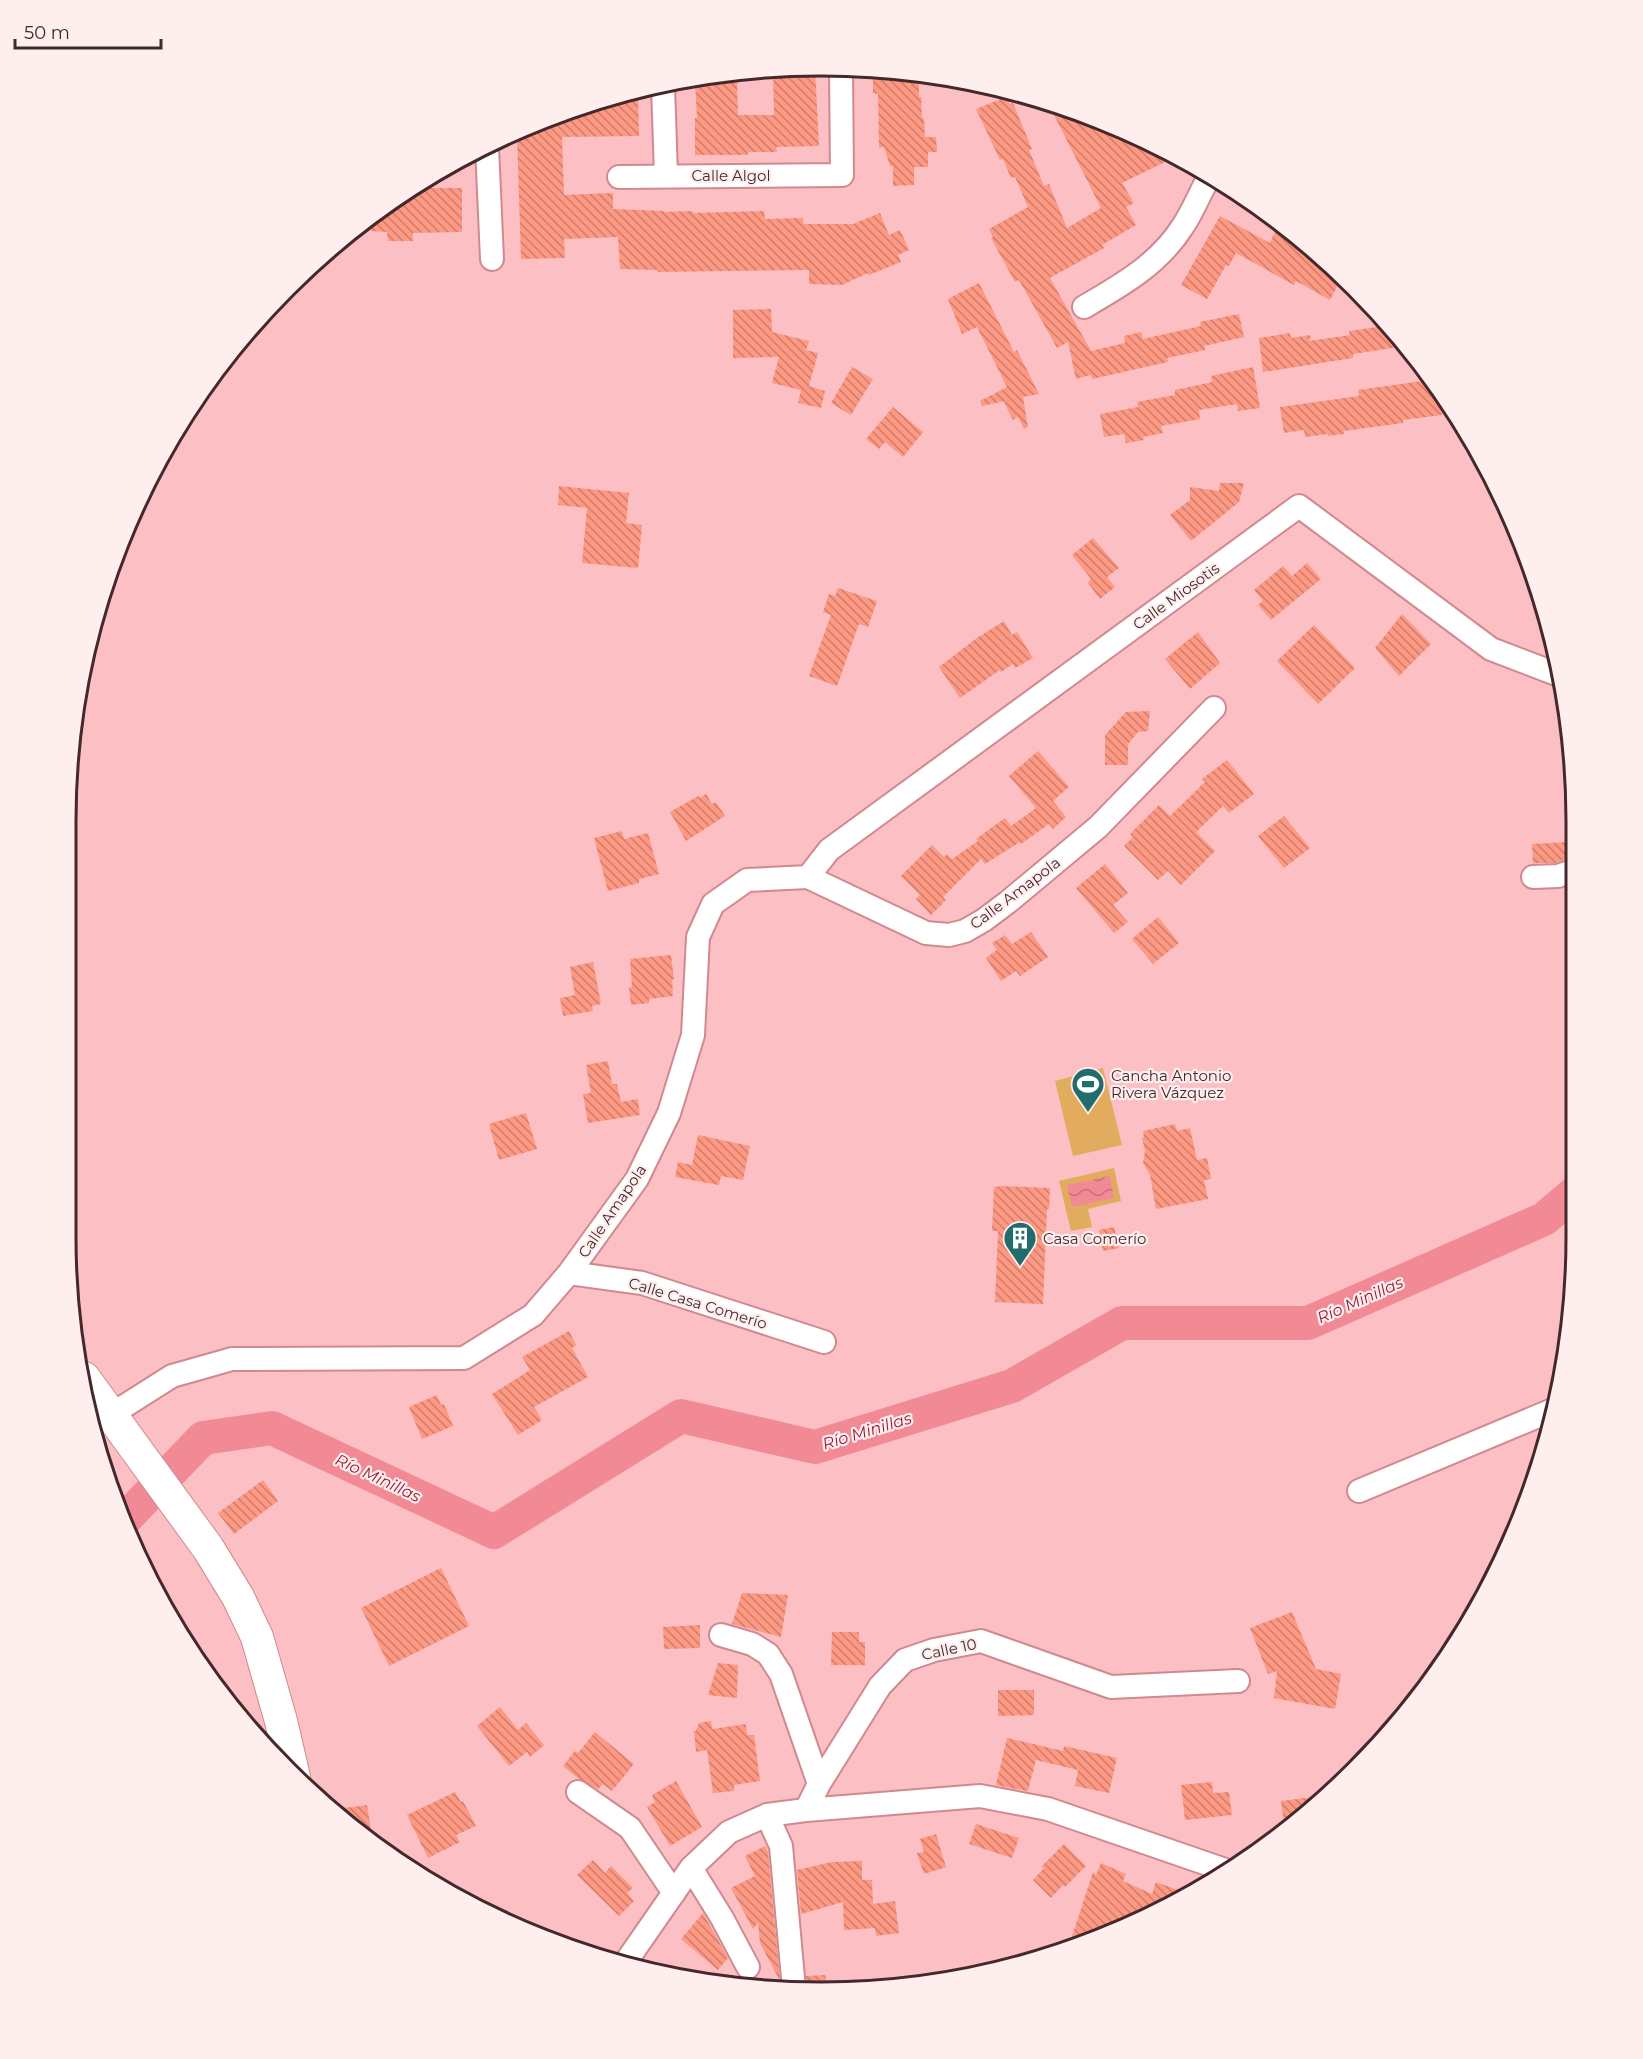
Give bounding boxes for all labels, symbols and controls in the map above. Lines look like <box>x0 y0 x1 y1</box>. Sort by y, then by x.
scale bar <box>15 12 160 50</box>
text: 50 m <box>24 22 70 44</box>
street label: Calle Algol <box>692 166 770 185</box>
street label: Calle Miosotis <box>1129 558 1223 634</box>
street label: Calle Amapola <box>966 853 1064 933</box>
sports icon: Cancha Antonio Rivera Vázquez <box>1070 1066 1106 1113</box>
place label: Cancha Antonio Rivera Vázquez <box>1111 1066 1231 1102</box>
street label: Calle Amapola <box>574 1161 650 1261</box>
building icon: Casa Comerío <box>1002 1220 1038 1267</box>
place label: Casa Comerío <box>1043 1229 1146 1248</box>
street label: Calle Casa Comerío <box>626 1273 770 1333</box>
water label: Río Minillas <box>1314 1273 1406 1327</box>
water label: Río Minillas <box>820 1408 914 1454</box>
water label: Río Minillas <box>332 1450 424 1506</box>
street label: Calle 10 <box>920 1634 978 1664</box>

